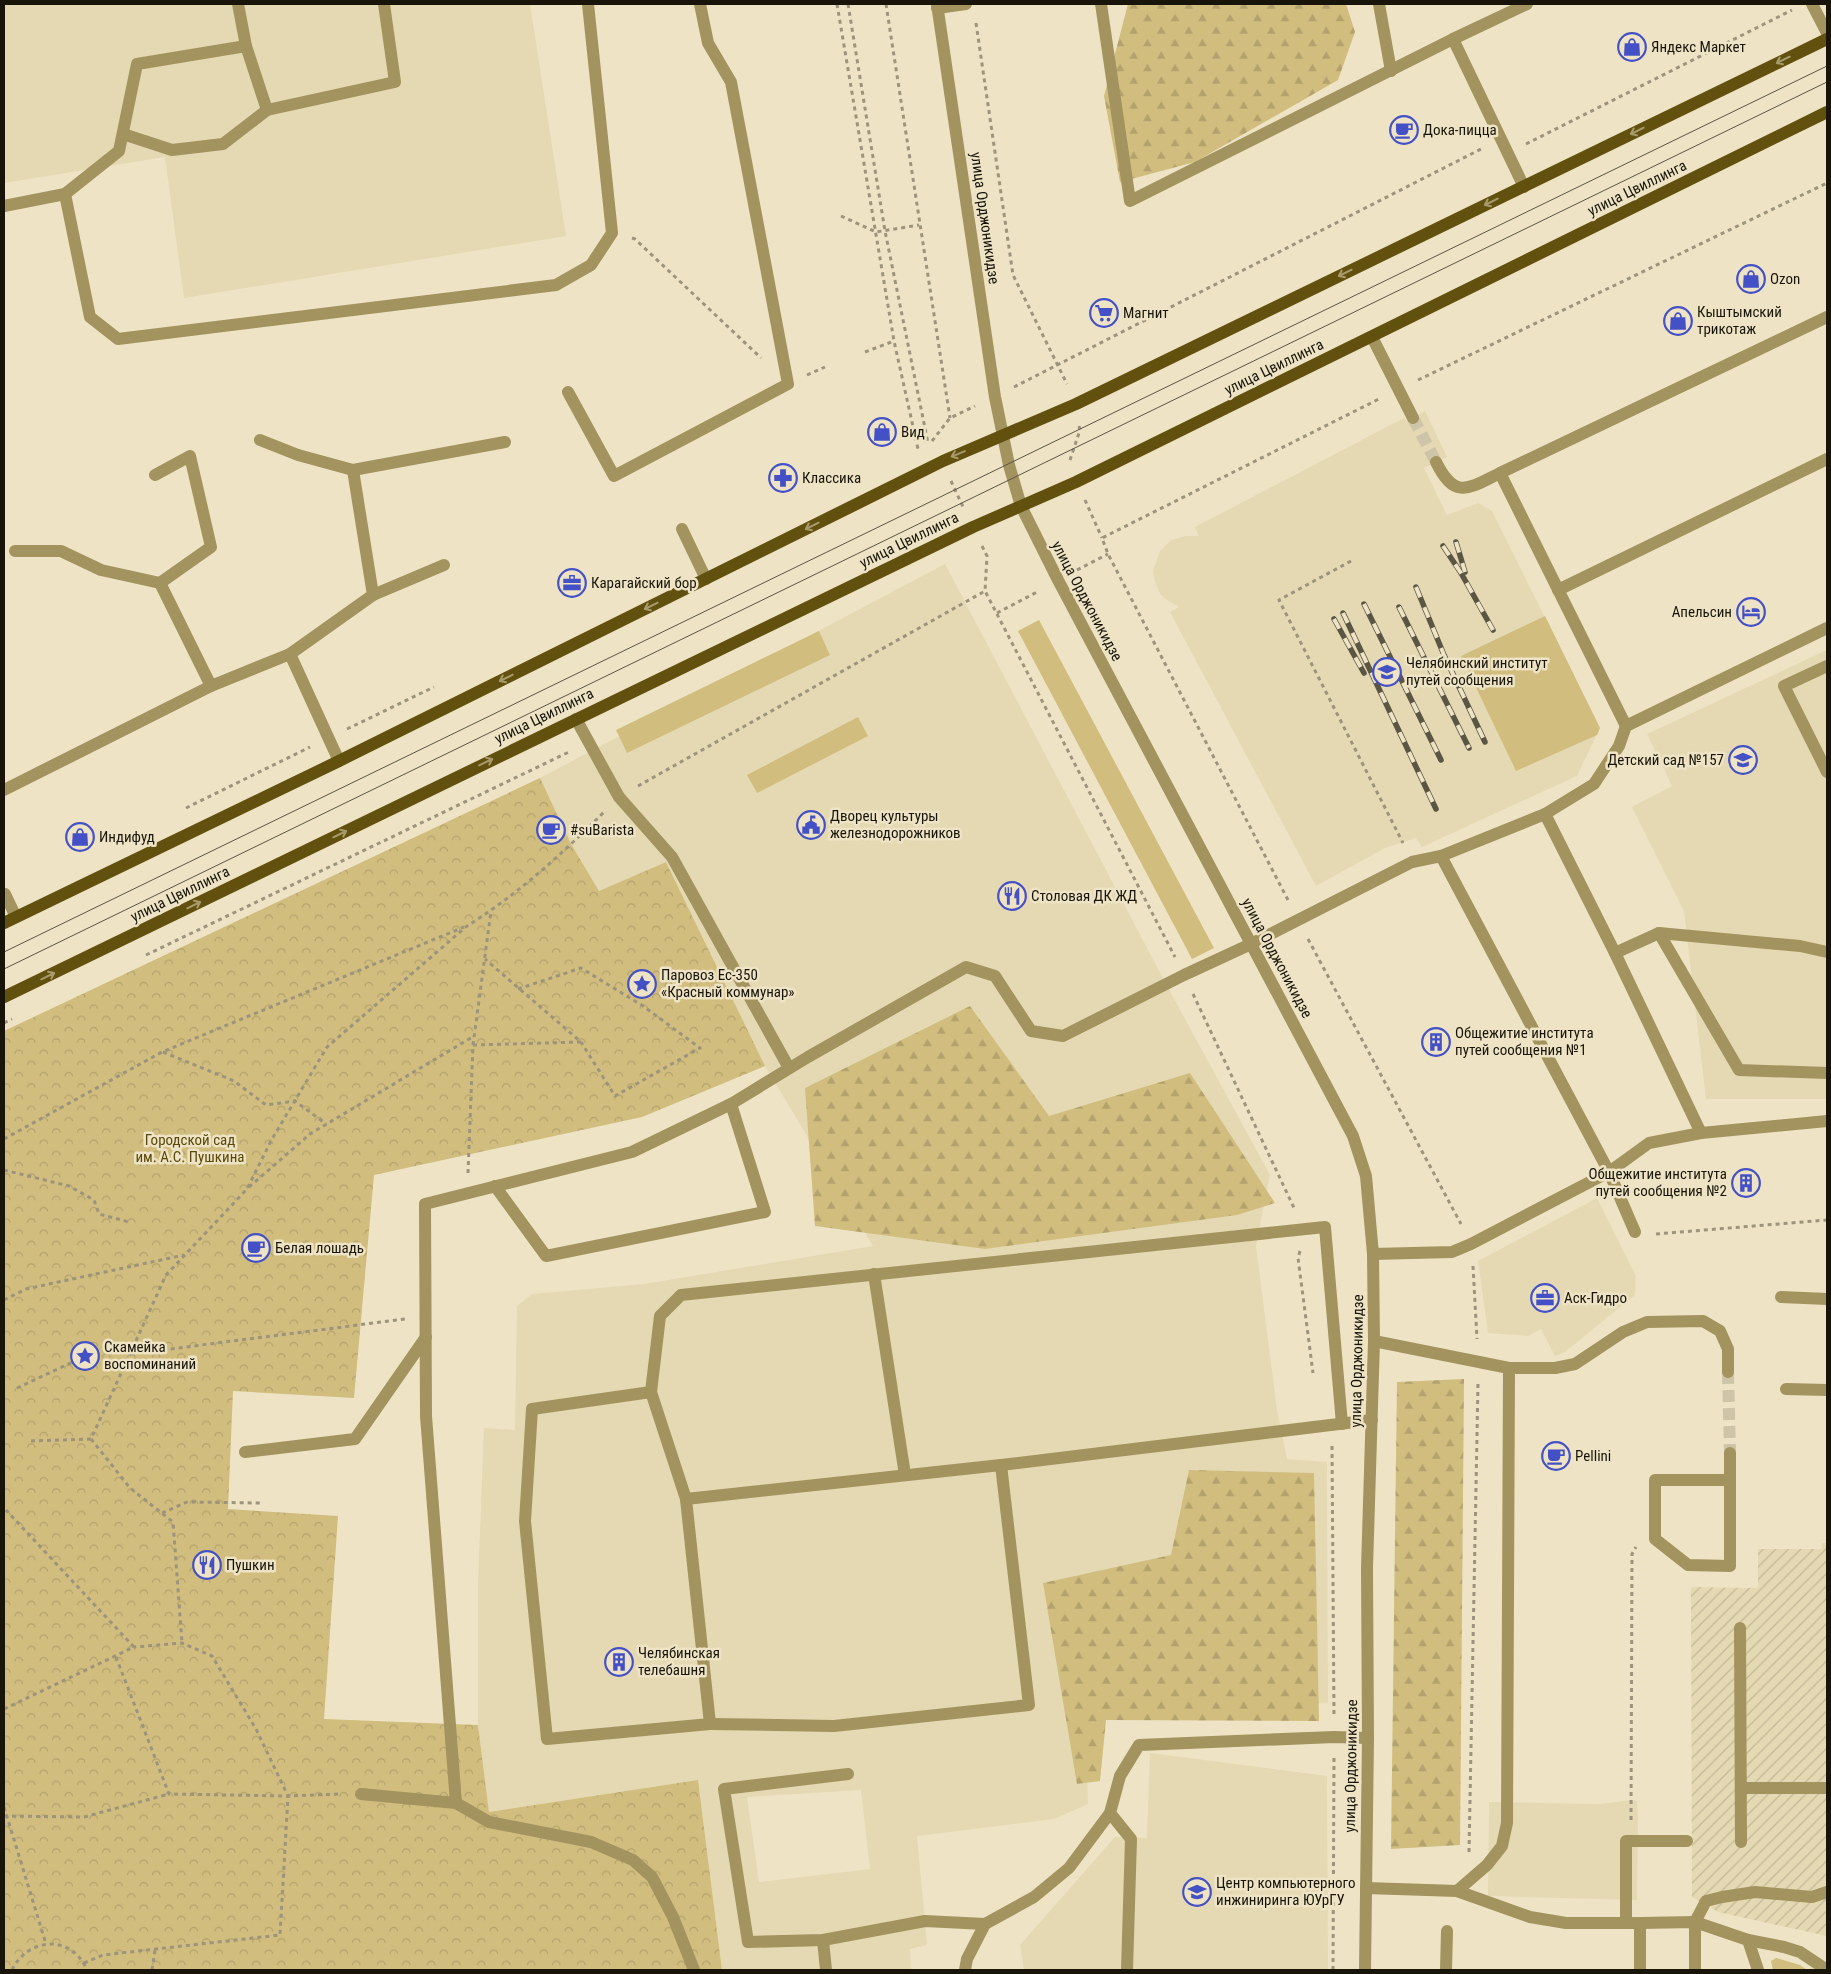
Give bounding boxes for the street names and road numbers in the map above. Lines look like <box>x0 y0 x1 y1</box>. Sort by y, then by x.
street label: улица Орджоникидзе <box>967 151 1003 285</box>
street label: улица Цвиллинга <box>1585 156 1689 220</box>
street label: улица Цвиллинга <box>1222 335 1326 399</box>
street label: улица Цвиллинга <box>857 508 961 572</box>
street label: улица Орджоникидзе <box>1048 538 1126 664</box>
street label: улица Цвиллинга <box>492 684 596 748</box>
street label: улица Цвиллинга <box>128 862 232 926</box>
street label: улица Орджоникидзе <box>1238 895 1316 1021</box>
street label: улица Орджоникидзе <box>1347 1294 1367 1428</box>
street label: улица Орджоникидзе <box>1341 1699 1361 1833</box>

